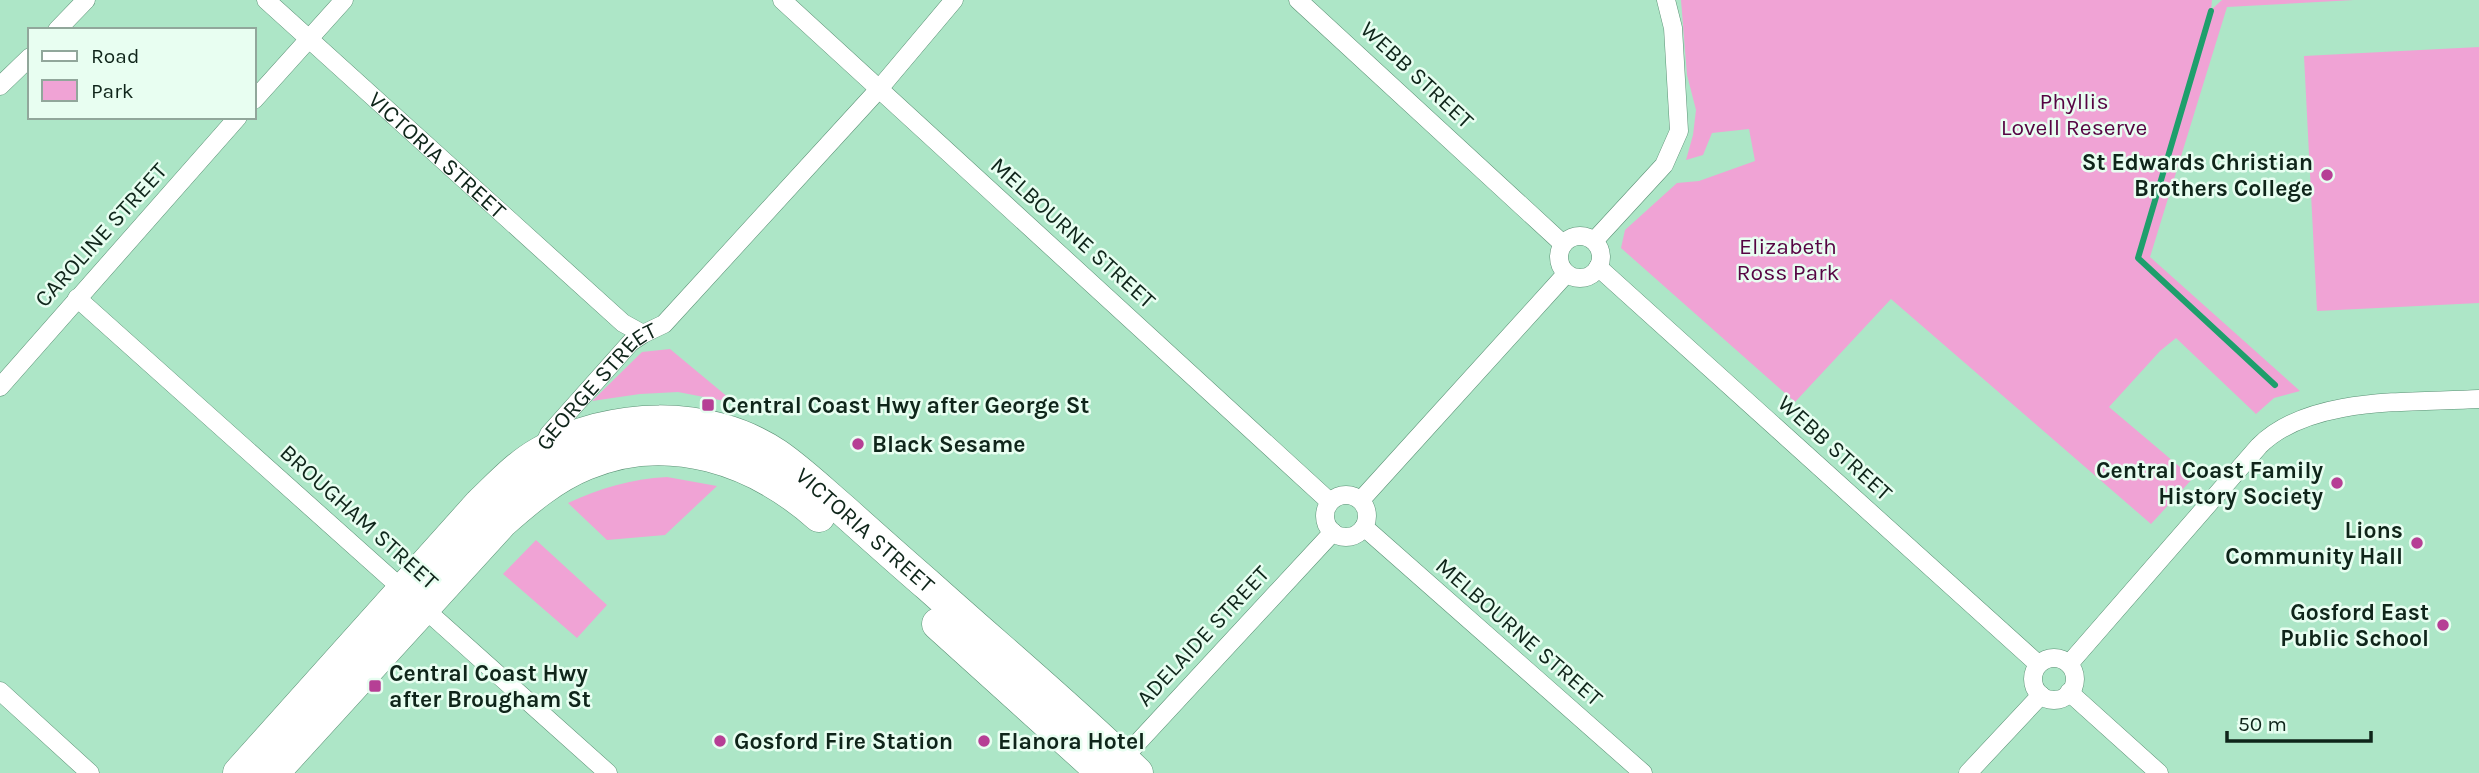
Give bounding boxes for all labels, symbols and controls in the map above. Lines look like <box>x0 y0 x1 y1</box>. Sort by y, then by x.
street label: WEBB STREET <box>1355 16 1479 134</box>
legend <box>28 28 256 119</box>
text: Road <box>91 44 139 68</box>
text: Park <box>91 79 134 103</box>
street label: VICTORIA STREET <box>363 86 512 224</box>
park label: Phyllis Lovell Reserve <box>2001 88 2147 141</box>
place label: St Edwards Christian Brothers College <box>2082 149 2313 202</box>
street label: MELBOURNE STREET <box>985 152 1161 314</box>
street label: CAROLINE STREET <box>29 157 173 313</box>
marker: St Edwards Christian Brothers College <box>2319 167 2335 183</box>
park label: Elizabeth Ross Park <box>1737 233 1840 286</box>
street label: GEORGE STREET <box>530 316 661 454</box>
street label: WEBB STREET <box>1772 390 1898 507</box>
place label: Central Coast Hwy after George St <box>722 392 1089 419</box>
marker: Central Coast Hwy after George St <box>700 397 716 413</box>
place label: Black Sesame <box>872 431 1025 458</box>
marker: Black Sesame <box>850 436 866 452</box>
street label: BROUGHAM STREET <box>274 439 444 595</box>
place label: Central Coast Family History Society <box>2096 457 2323 510</box>
street label: VICTORIA STREET <box>790 462 941 599</box>
marker: Central Coast Family History Society <box>2329 475 2345 491</box>
place label: Lions Community Hall <box>2225 517 2403 570</box>
marker: Lions Community Hall <box>2409 535 2425 551</box>
street label: MELBOURNE STREET <box>1430 552 1608 712</box>
street label: ADELAIDE STREET <box>1131 560 1275 712</box>
place label: Gosford East Public School <box>2280 599 2429 652</box>
marker: Gosford East Public School <box>2435 617 2451 633</box>
place label: Central Coast Hwy after Brougham St <box>389 660 591 713</box>
marker: Central Coast Hwy after Brougham St <box>367 678 383 694</box>
scale bar <box>2227 700 2370 744</box>
text: 50 m <box>2238 712 2287 736</box>
place label: Gosford Fire Station <box>734 728 953 755</box>
place label: Elanora Hotel <box>998 728 1145 755</box>
marker: Gosford Fire Station <box>712 733 728 749</box>
marker: Elanora Hotel <box>976 733 992 749</box>

